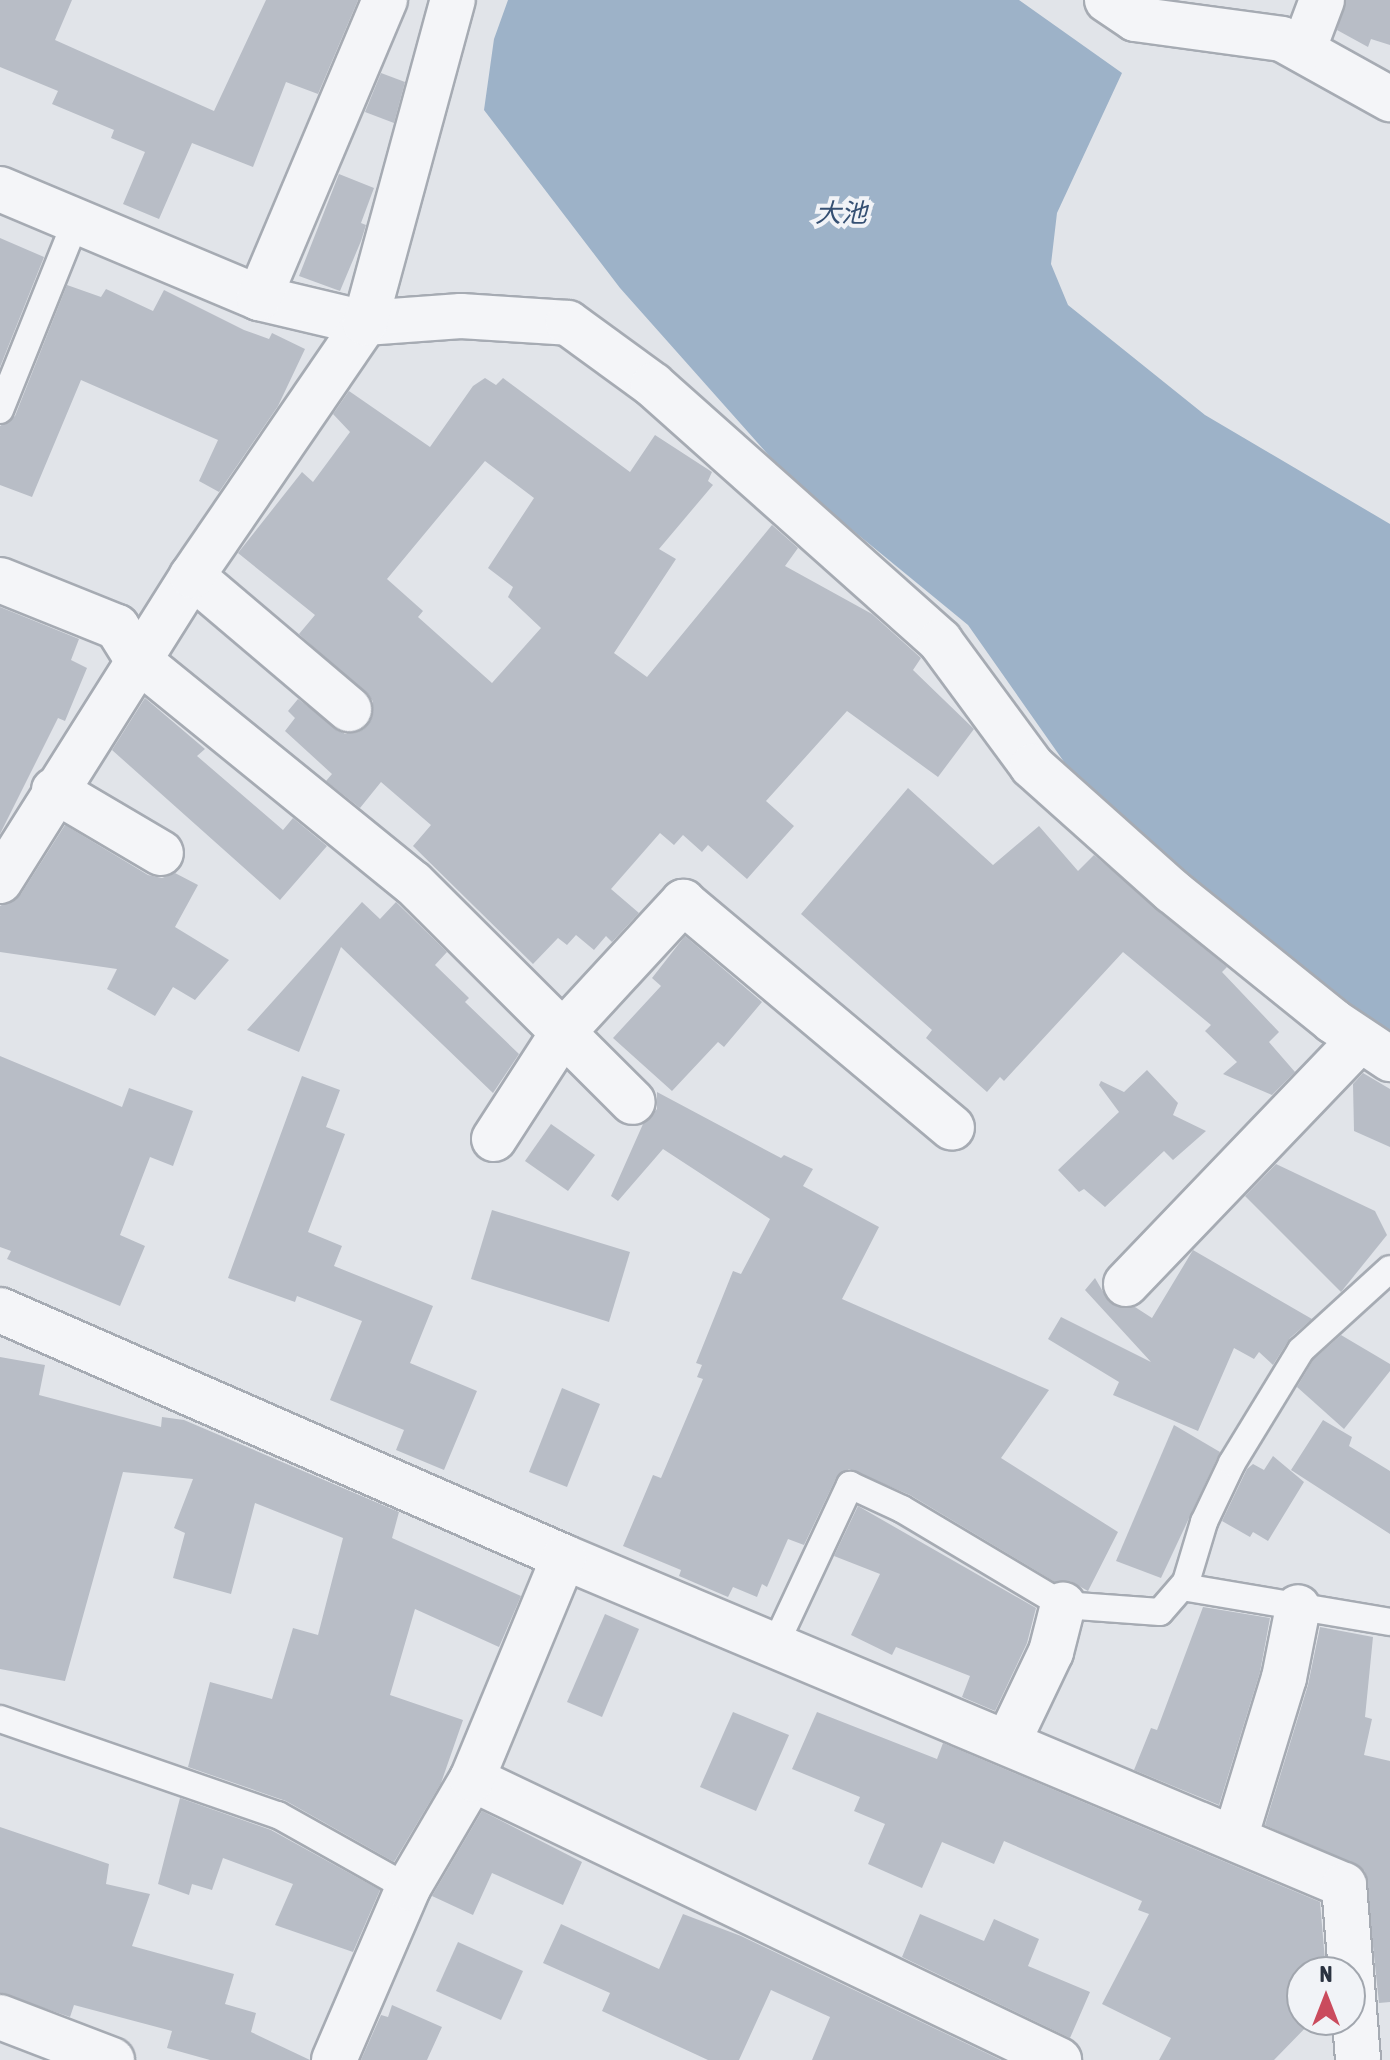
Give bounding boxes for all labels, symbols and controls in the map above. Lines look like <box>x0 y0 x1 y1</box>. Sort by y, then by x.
water label: 大池 <box>815 198 867 230</box>
north arrow <box>1286 1956 1366 2036</box>
text: N <box>1320 1961 1332 1987</box>

